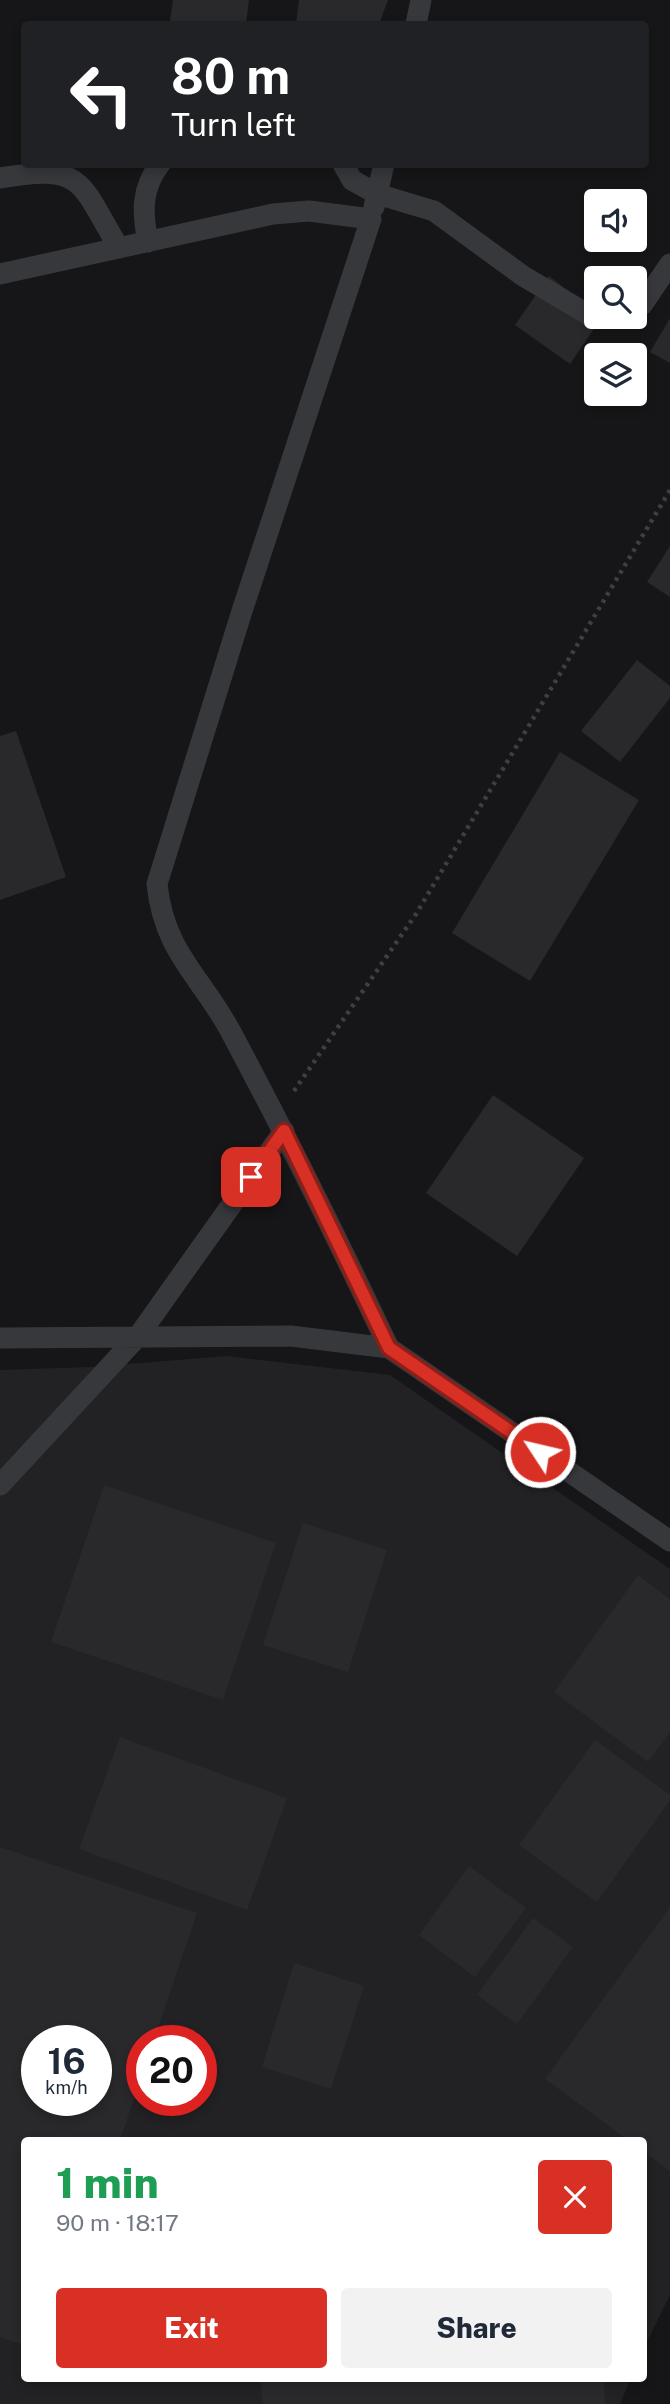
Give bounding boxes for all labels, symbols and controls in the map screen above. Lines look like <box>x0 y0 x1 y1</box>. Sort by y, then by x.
text: 80 m <box>171 47 290 105</box>
icon: left <box>56 49 147 140</box>
text: Turn left <box>171 106 296 143</box>
map controls <box>584 189 647 406</box>
button: sound <box>584 189 647 252</box>
button: search <box>584 266 647 329</box>
button: layers <box>584 343 647 406</box>
pin <box>221 1147 281 1207</box>
icon: arrive <box>232 1158 270 1196</box>
position arrow <box>503 1415 577 1489</box>
speed limit sign: 20 <box>126 2025 217 2116</box>
text: 16 <box>47 2041 86 2082</box>
text: km/h <box>45 2077 88 2098</box>
text: 1 min <box>56 2158 159 2207</box>
button: close <box>538 2160 612 2234</box>
text: 90 m · 18:17 <box>56 2209 179 2236</box>
button: Exit <box>56 2288 327 2368</box>
button: Share <box>341 2288 612 2368</box>

